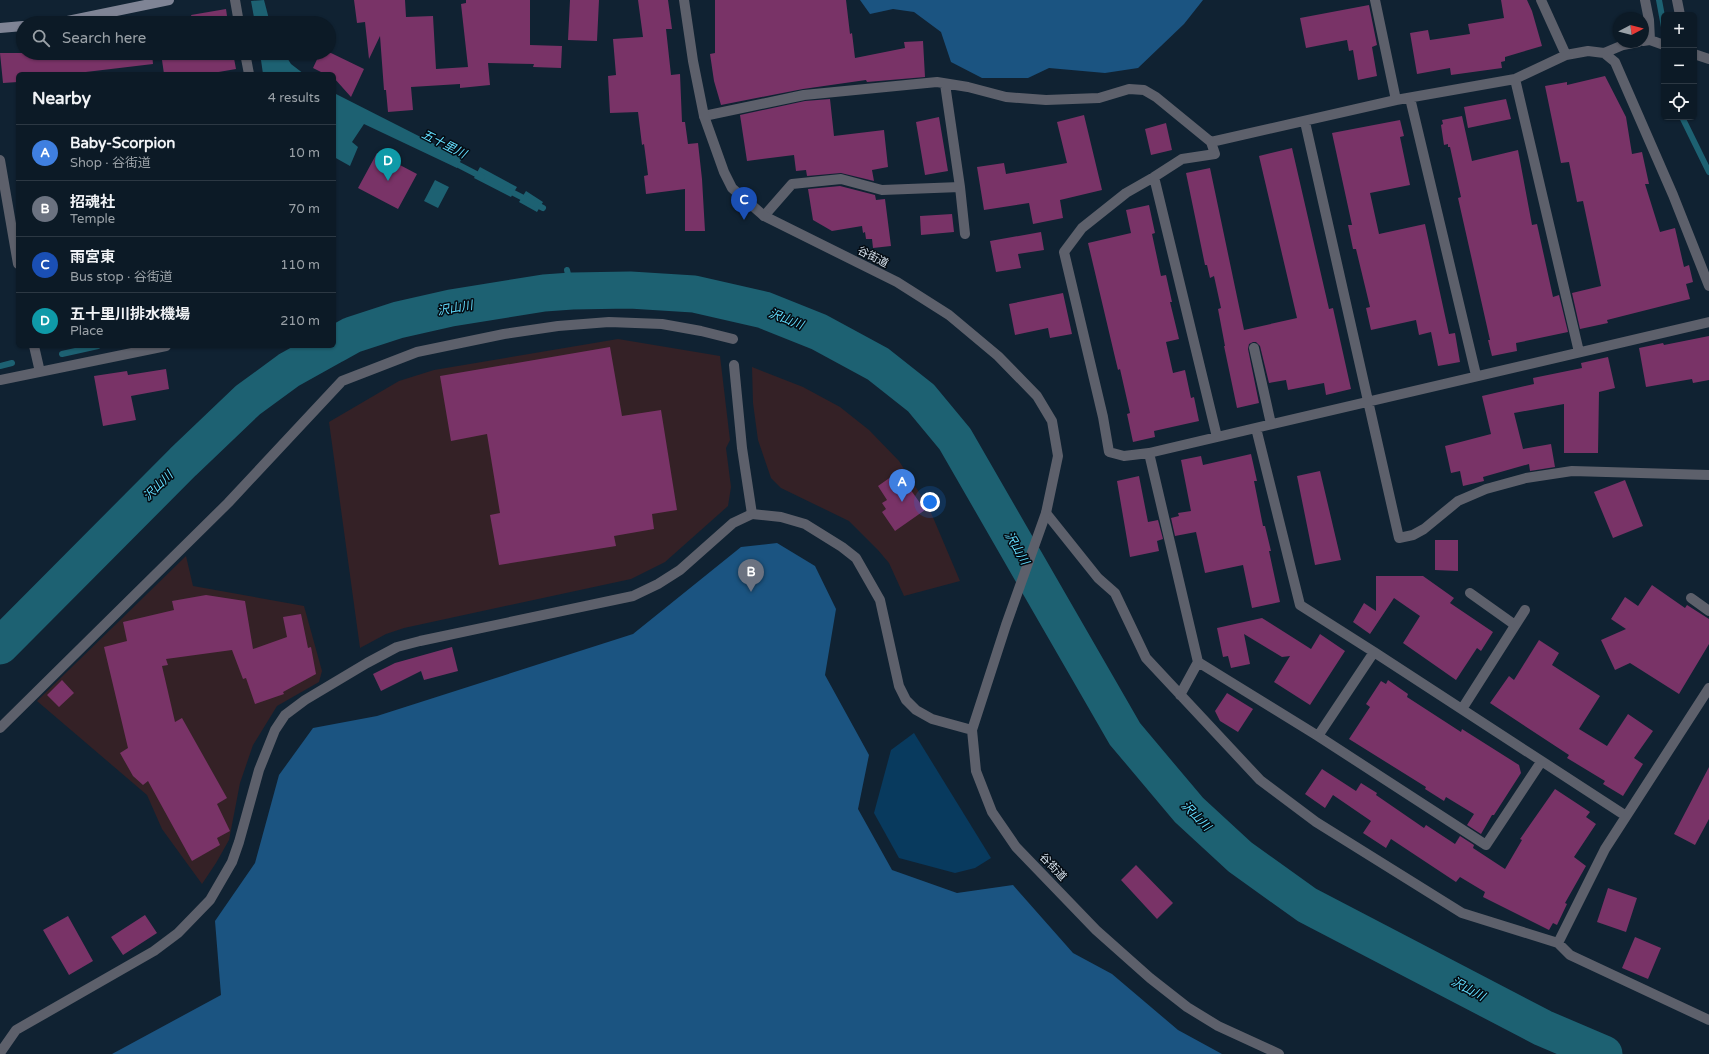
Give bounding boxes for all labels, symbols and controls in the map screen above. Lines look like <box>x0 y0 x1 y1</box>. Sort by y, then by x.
north arrow <box>1613 12 1649 48</box>
map controls <box>1661 12 1697 120</box>
button: + <box>1661 12 1697 48</box>
search box <box>16 16 336 60</box>
icon: search <box>30 27 52 49</box>
text: Search here <box>62 29 146 47</box>
button: − <box>1661 48 1697 84</box>
button: locate <box>1661 84 1697 120</box>
text: Nearby <box>32 88 91 109</box>
text: 4 results <box>268 90 320 106</box>
water label: 五十里川 <box>419 127 470 162</box>
text: Baby-Scorpion <box>70 134 175 152</box>
text: A <box>40 145 50 161</box>
text: 10 m <box>288 145 320 161</box>
pin: D <box>375 148 401 181</box>
text: Shop · 谷街道 <box>70 155 151 171</box>
pin: C <box>731 187 757 220</box>
text: 招魂社 <box>70 193 115 211</box>
text: B <box>40 201 50 217</box>
text: 70 m <box>288 201 320 217</box>
text: Temple <box>70 211 115 227</box>
street label: 谷街道 <box>855 244 891 270</box>
text: 雨宮東 <box>70 248 115 266</box>
text: C <box>40 257 50 273</box>
text: 110 m <box>280 257 320 273</box>
text: Bus stop · 谷街道 <box>70 269 173 285</box>
water label: 沢山川 <box>436 298 476 318</box>
text: 五十里川排水機場 <box>70 305 190 323</box>
water label: 沢山川 <box>767 306 807 333</box>
text: D <box>40 313 50 329</box>
text: 210 m <box>280 313 320 329</box>
text: Place <box>70 323 103 339</box>
water label: 沢山川 <box>140 467 177 504</box>
pin: A <box>889 469 915 502</box>
your location <box>920 492 940 512</box>
water label: 沢山川 <box>1002 529 1033 569</box>
pin: B <box>738 559 764 592</box>
water label: 沢山川 <box>1178 798 1215 835</box>
street label: 谷街道 <box>1037 851 1069 883</box>
water label: 沢山川 <box>1449 974 1489 1005</box>

